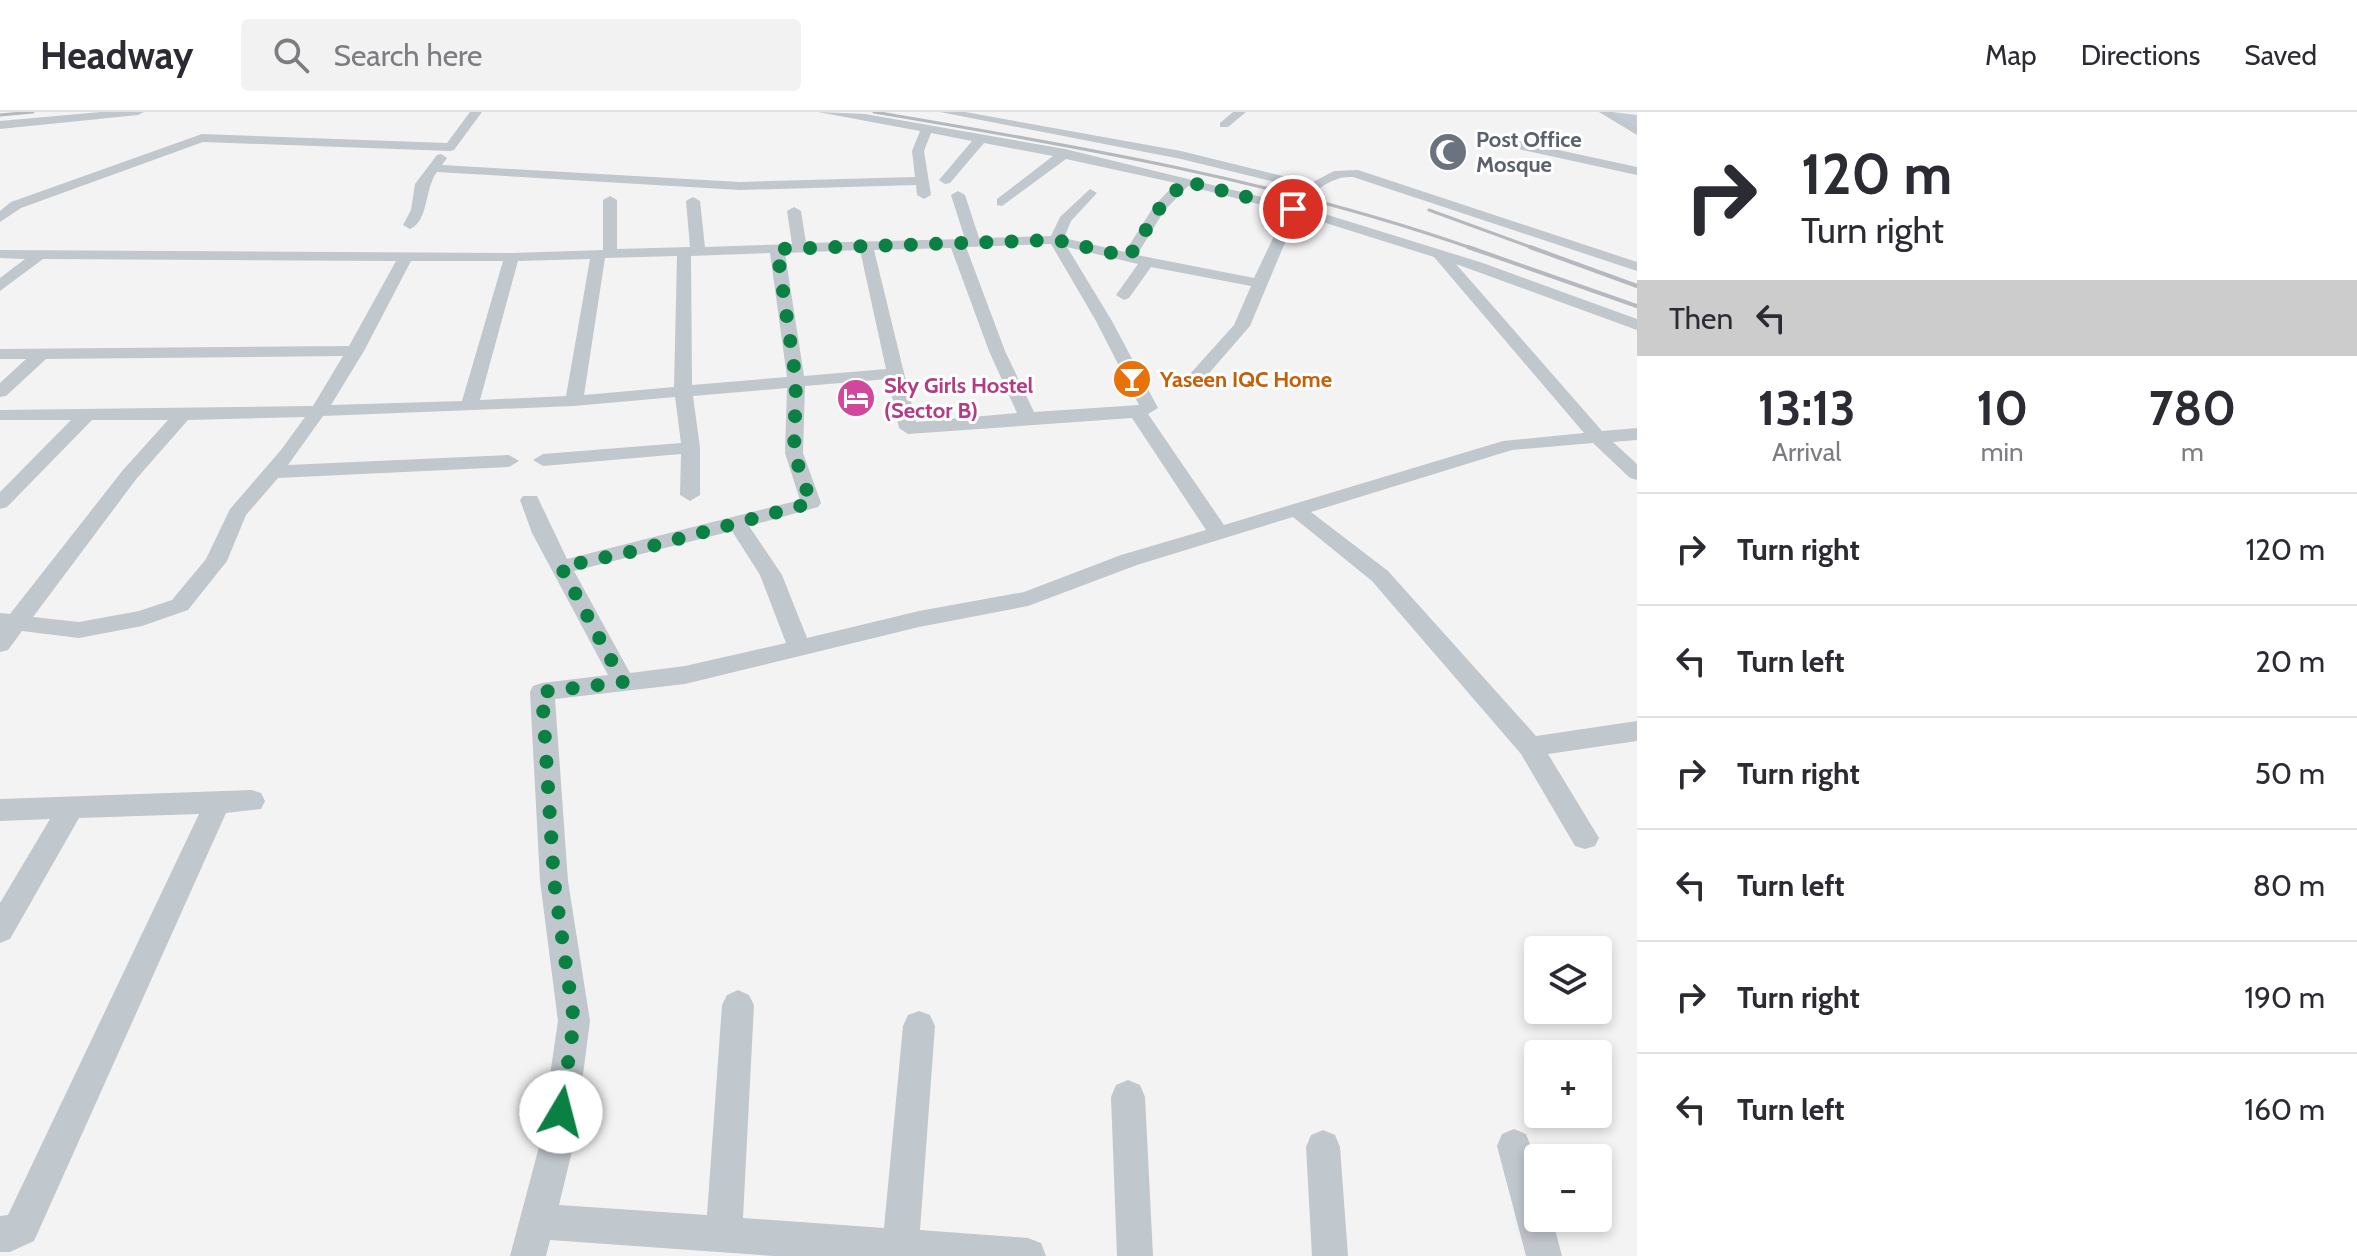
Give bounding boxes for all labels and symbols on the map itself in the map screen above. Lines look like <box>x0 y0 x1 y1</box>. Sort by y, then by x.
place label: Post Office Mosque <box>1476 126 1582 178</box>
mosque icon: Post Office Mosque <box>1427 131 1469 173</box>
pin <box>1259 175 1327 243</box>
bar icon: Yaseen IQC Home <box>1111 358 1153 400</box>
place label: Yaseen IQC Home <box>1159 366 1332 393</box>
place label: Sky Girls Hostel (Sector B) <box>884 372 1034 424</box>
hotel icon: Sky Girls Hostel (Sector B) <box>835 377 877 419</box>
position arrow <box>519 1070 603 1154</box>

